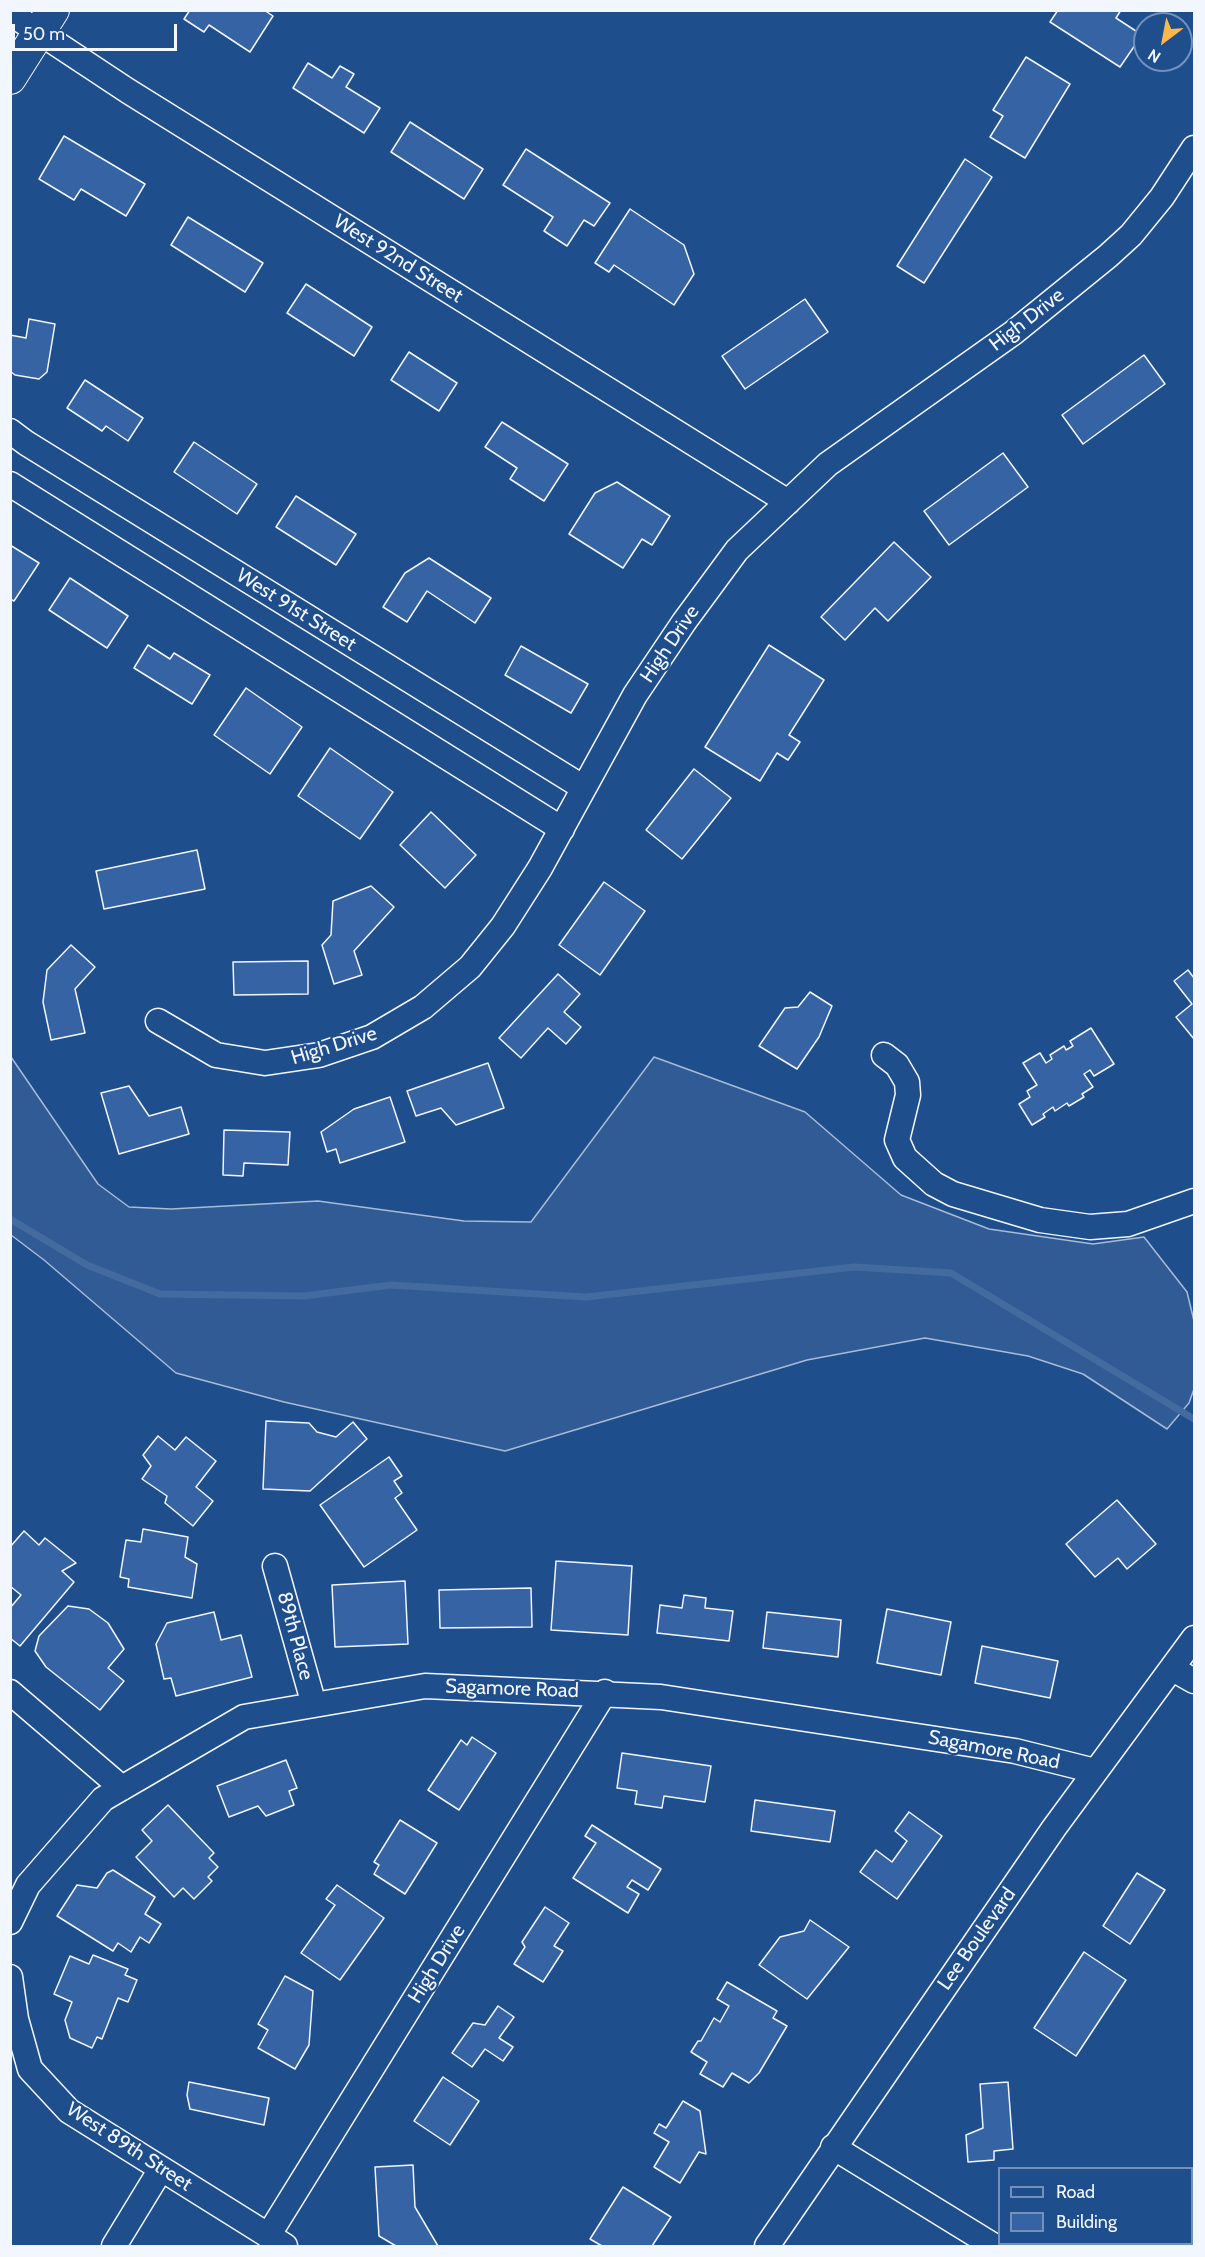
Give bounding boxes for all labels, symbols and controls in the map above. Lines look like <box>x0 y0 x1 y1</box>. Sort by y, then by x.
scale bar <box>15 12 180 50</box>
north arrow <box>1133 12 1193 72</box>
text: 50 m <box>23 23 65 45</box>
text: N <box>1144 45 1164 67</box>
street label: West 92nd Street <box>329 210 467 308</box>
street label: High Drive <box>985 283 1069 357</box>
street label: West 91st Street <box>232 564 360 656</box>
street label: High Drive <box>635 601 705 687</box>
street label: High Drive <box>288 1022 380 1070</box>
street label: 89th Place <box>272 1589 318 1683</box>
street label: Sagamore Road <box>445 1675 579 1703</box>
street label: Sagamore Road <box>926 1725 1062 1775</box>
street label: Lee Boulevard <box>933 1883 1021 1995</box>
street label: High Drive <box>403 1920 471 2008</box>
street label: West 89th Street <box>62 2097 196 2197</box>
legend <box>998 2167 1193 2245</box>
text: Road <box>1056 2181 1095 2203</box>
text: Building <box>1056 2211 1117 2233</box>

